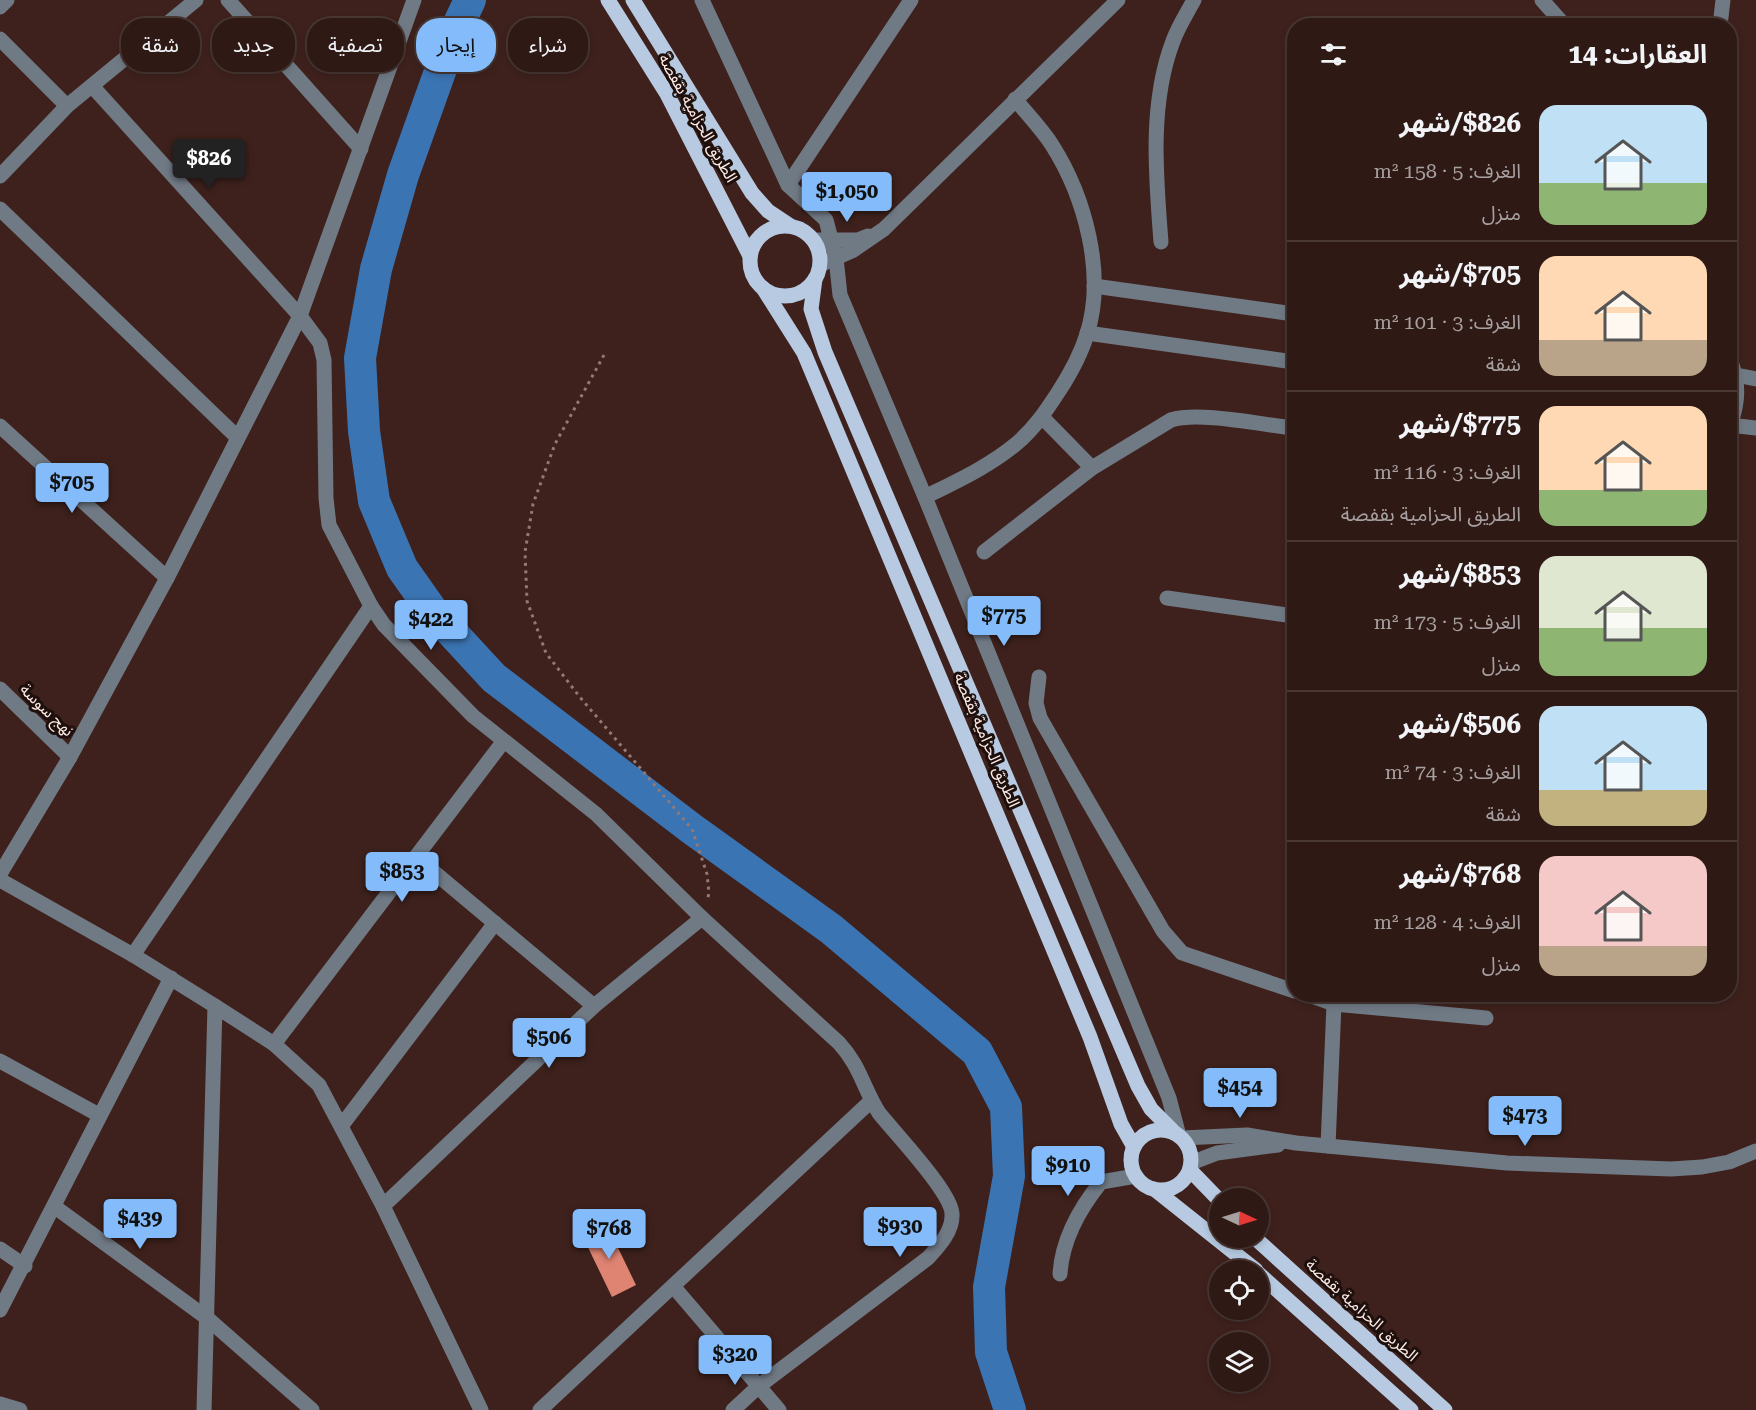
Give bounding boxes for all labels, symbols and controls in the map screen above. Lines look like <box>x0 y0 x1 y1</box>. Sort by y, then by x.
chip: شقة <box>121 18 200 72</box>
chip: جديد <box>212 18 295 72</box>
chip: تصفية <box>307 18 404 72</box>
chip: إيجار <box>416 18 496 72</box>
chip: شراء <box>508 18 588 72</box>
icon: filters <box>1317 38 1350 71</box>
text: العقارات: 14 <box>1568 39 1707 69</box>
street label: الطريق الحزامية بقفصة <box>654 50 741 186</box>
text: $826/شهر <box>1399 108 1521 138</box>
icon: home <box>1587 129 1659 201</box>
pin: $826 <box>173 139 245 190</box>
text: $826 <box>187 146 231 170</box>
text: الغرف: 5 · 158 m² <box>1374 159 1521 183</box>
pin: $1,050 <box>798 172 896 223</box>
text: $1,050 <box>816 179 878 203</box>
text: منزل <box>1482 201 1521 225</box>
text: $705/شهر <box>1399 259 1521 289</box>
icon: home <box>1587 280 1659 352</box>
text: الغرف: 3 · 101 m² <box>1374 310 1521 334</box>
text: شقة <box>1486 352 1521 376</box>
text: $775/شهر <box>1399 409 1521 439</box>
icon: home <box>1587 430 1659 502</box>
text: الغرف: 3 · 116 m² <box>1374 460 1521 484</box>
pin: $705 <box>36 463 108 514</box>
text: $705 <box>50 470 94 494</box>
text: الطريق الحزامية بقفصة <box>1341 502 1521 526</box>
text: $853/شهر <box>1399 559 1521 589</box>
icon: home <box>1587 580 1659 652</box>
pin: $775 <box>968 596 1040 647</box>
pin: $422 <box>395 600 467 651</box>
text: $775 <box>982 603 1026 627</box>
text: $422 <box>409 607 453 631</box>
text: الغرف: 5 · 173 m² <box>1374 610 1521 634</box>
text: منزل <box>1482 652 1521 676</box>
street label: الطريق الحزامية بقفصة <box>949 670 1024 810</box>
street label: نهج سوسة <box>14 680 78 742</box>
text: $506/شهر <box>1399 709 1521 739</box>
icon: home <box>1587 730 1659 802</box>
text: الغرف: 3 · 74 m² <box>1385 760 1521 784</box>
text: شقة <box>1486 802 1521 826</box>
pin: $853 <box>366 852 438 903</box>
text: $853 <box>380 859 424 883</box>
text: $768/شهر <box>1399 859 1521 889</box>
icon: home <box>1587 880 1659 952</box>
text: الغرف: 4 · 128 m² <box>1374 910 1521 934</box>
text: منزل <box>1482 952 1521 976</box>
pin: $506 <box>513 1018 585 1069</box>
text: $506 <box>527 1025 571 1049</box>
pin: $454 <box>1204 1068 1276 1119</box>
text: $454 <box>1218 1075 1262 1099</box>
pin: $473 <box>1489 1096 1561 1147</box>
text: $473 <box>1503 1103 1547 1127</box>
pin: $910 <box>1032 1146 1104 1197</box>
text: $910 <box>1046 1153 1090 1177</box>
north arrow <box>1209 1188 1269 1248</box>
map controls <box>1209 1188 1269 1392</box>
pin: $439 <box>104 1199 176 1250</box>
text: $439 <box>118 1206 162 1230</box>
pin: $930 <box>864 1207 936 1258</box>
pin: $768 <box>573 1209 645 1260</box>
text: $930 <box>878 1214 922 1238</box>
text: $768 <box>587 1216 631 1240</box>
street label: الطريق الحزامية بقفصة <box>1301 1255 1422 1366</box>
button: locate <box>1209 1260 1269 1320</box>
button: layers <box>1209 1332 1269 1392</box>
pin: $320 <box>699 1335 771 1386</box>
text: $320 <box>713 1342 757 1366</box>

